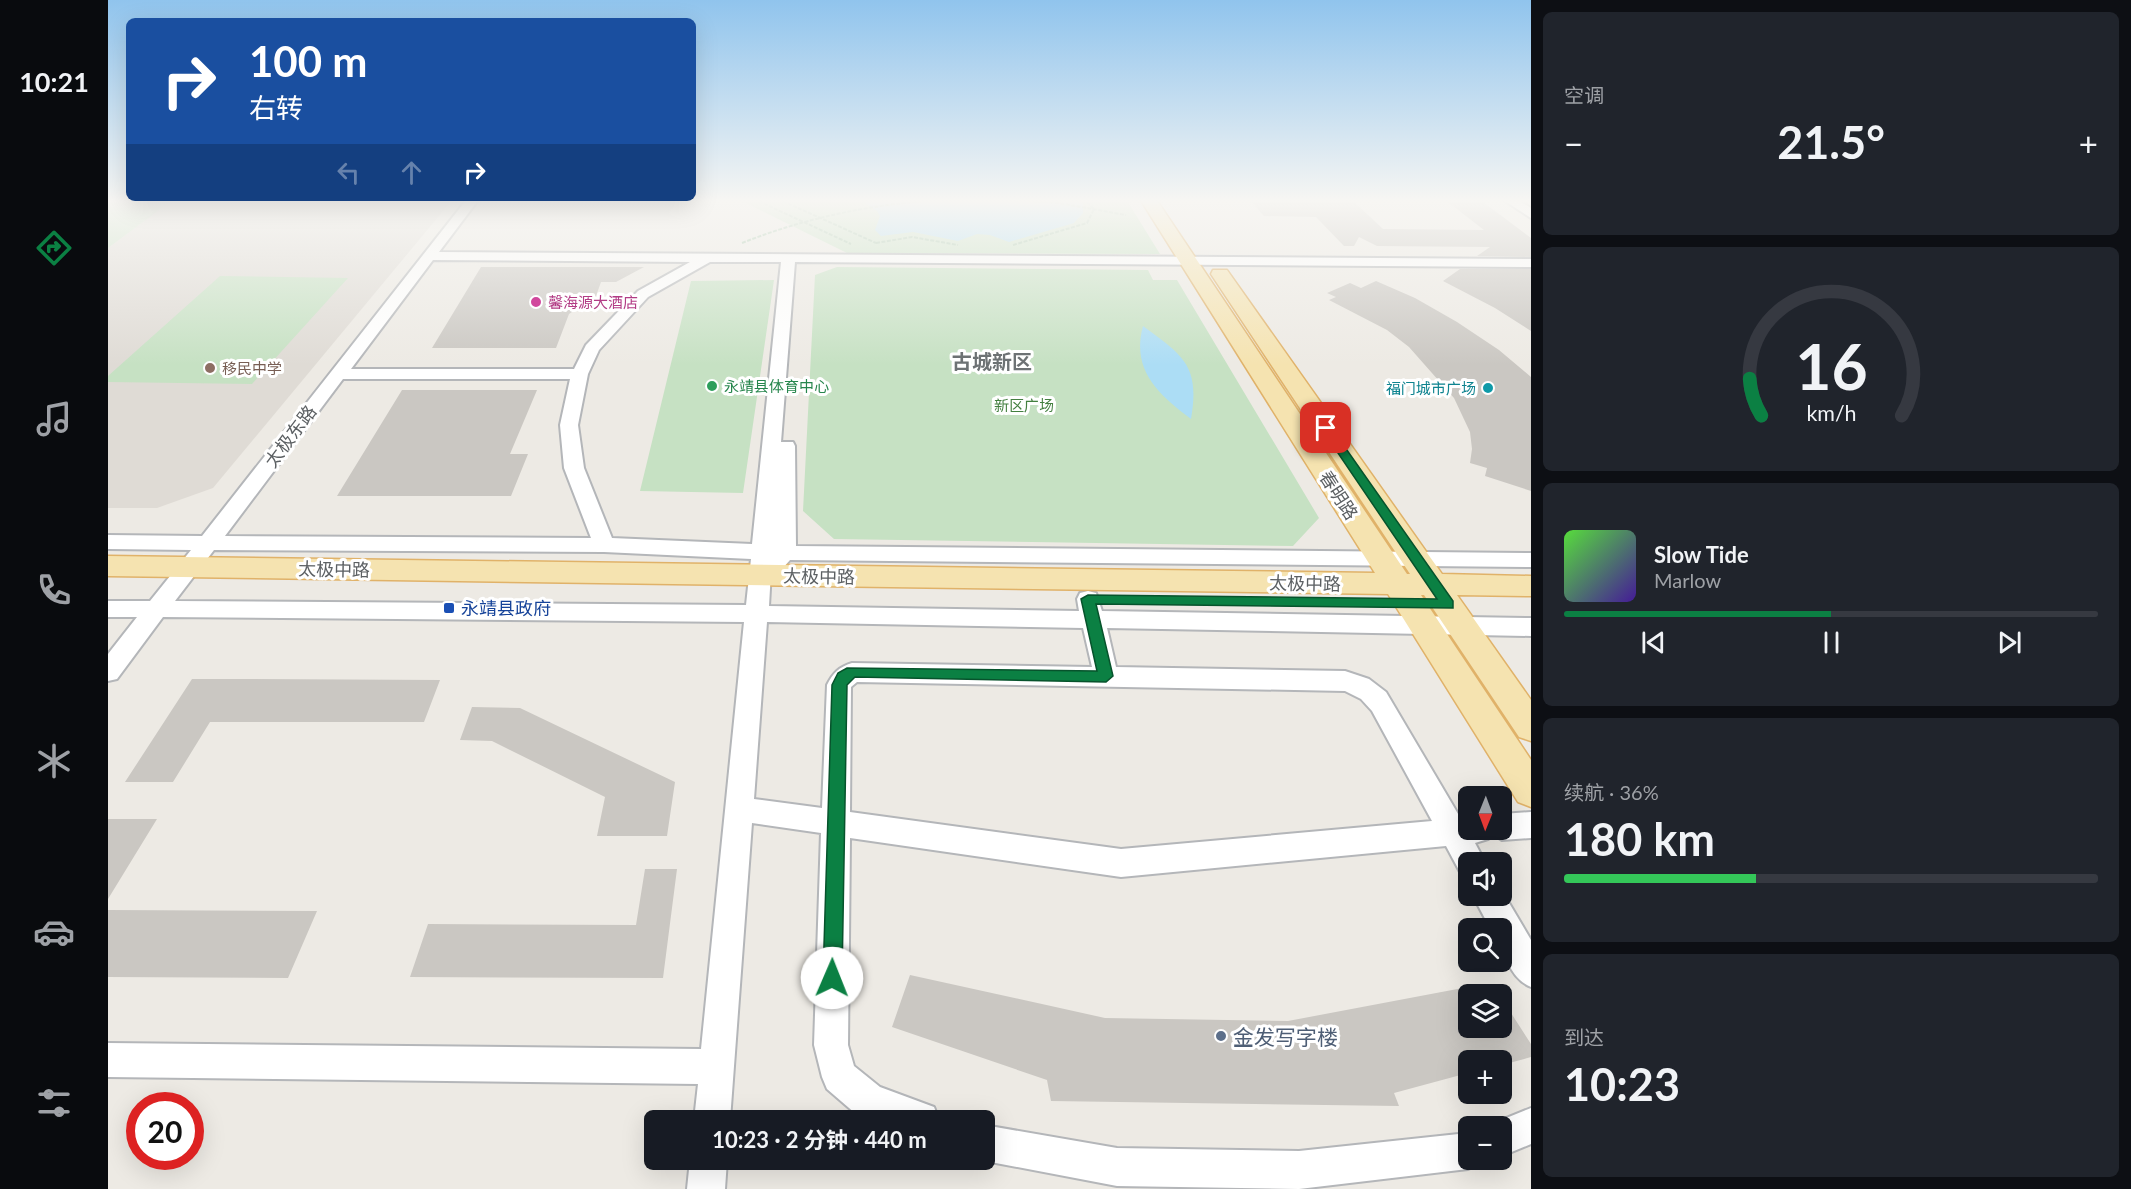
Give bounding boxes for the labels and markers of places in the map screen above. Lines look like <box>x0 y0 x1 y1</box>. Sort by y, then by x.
place label: 馨海源大酒店 <box>548 293 638 311</box>
marker: 馨海源大酒店 <box>529 295 543 309</box>
place label: 移民中学 <box>222 359 282 377</box>
marker: 移民中学 <box>203 361 217 375</box>
place label: 永靖县体育中心 <box>724 377 829 395</box>
marker: 永靖县体育中心 <box>705 379 719 393</box>
place label: 福门城市广场 <box>1386 379 1476 397</box>
marker: 福门城市广场 <box>1481 381 1495 395</box>
pin <box>1300 402 1351 453</box>
place label: 永靖县政府 <box>461 597 551 619</box>
marker: 永靖县政府 <box>442 601 456 615</box>
place label: 金发写字楼 <box>1233 1024 1338 1049</box>
marker: 金发写字楼 <box>1214 1029 1228 1043</box>

